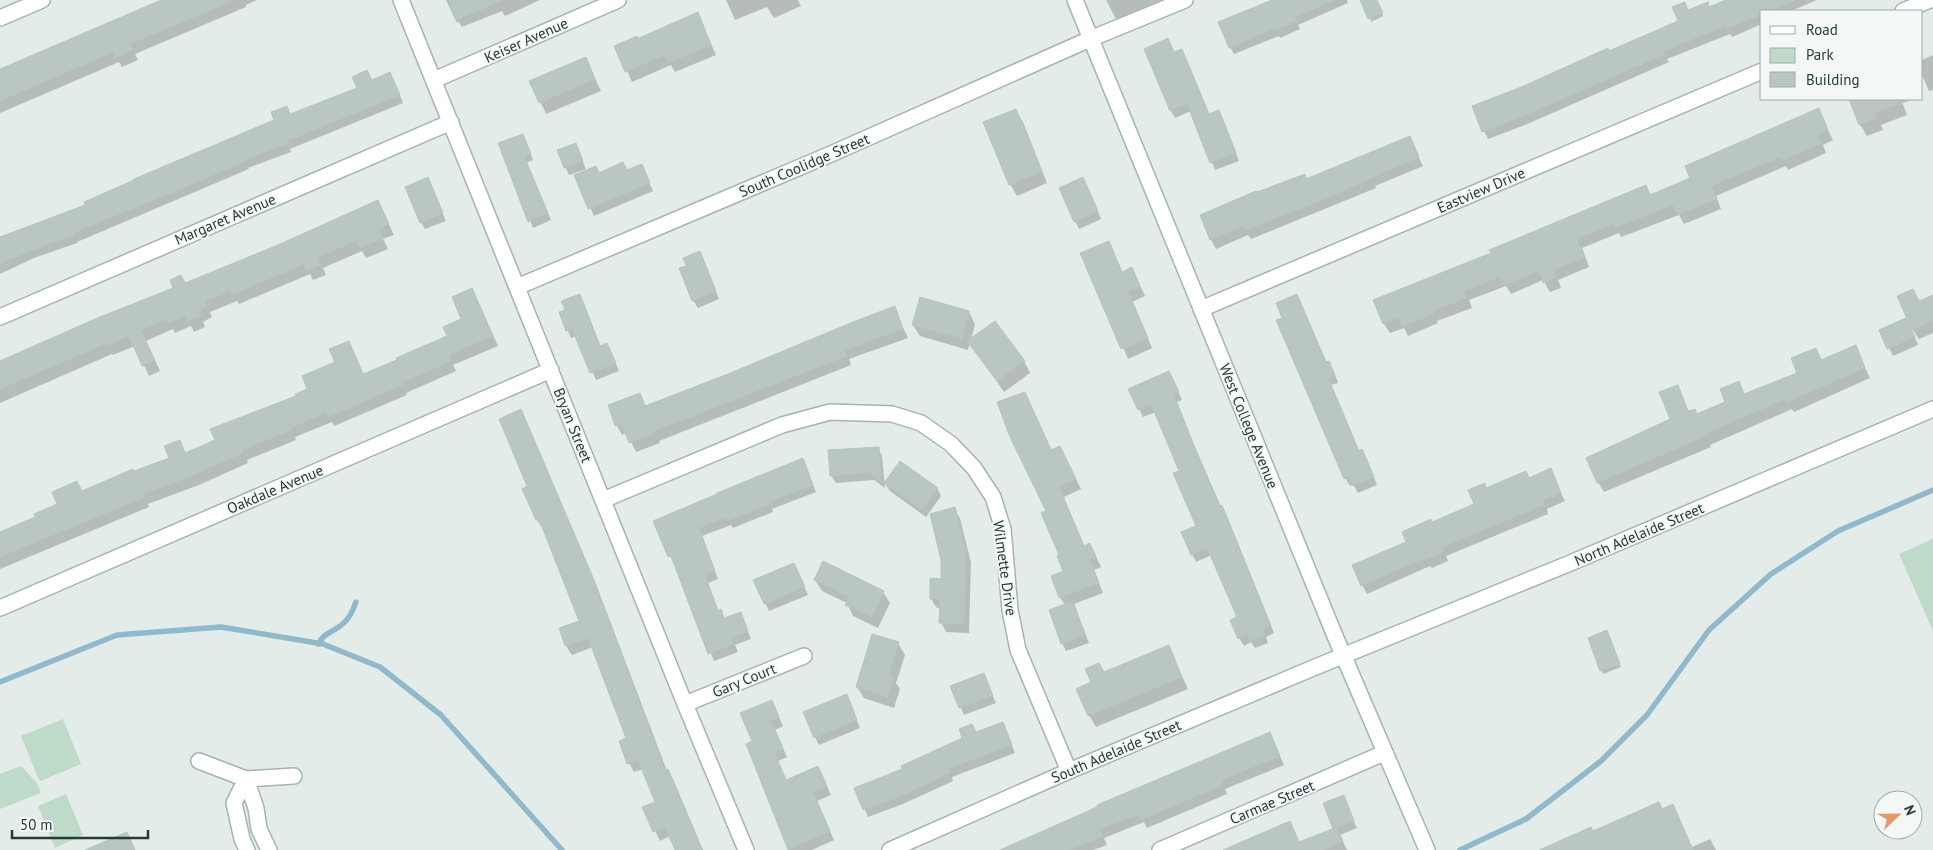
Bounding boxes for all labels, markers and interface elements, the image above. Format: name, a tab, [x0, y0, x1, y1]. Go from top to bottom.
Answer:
legend	[1760, 10, 1923, 100]
street label: Keiser Avenue	[481, 13, 571, 67]
text: Road	[1806, 20, 1838, 39]
text: Park	[1806, 45, 1834, 64]
text: Building	[1806, 70, 1860, 89]
street label: South Coolidge Street	[736, 129, 872, 201]
street label: Eastview Drive	[1434, 163, 1528, 217]
street label: Margaret Avenue	[172, 189, 278, 249]
street label: West College Avenue	[1215, 361, 1283, 491]
street label: Bryan Street	[549, 385, 597, 465]
street label: Oakdale Avenue	[224, 460, 326, 518]
street label: North Adelaide Street	[1571, 498, 1707, 570]
street label: Wilmette Drive	[989, 519, 1021, 617]
street label: Gary Court	[709, 659, 779, 701]
street label: South Adelaide Street	[1048, 715, 1184, 787]
street label: Carmae Street	[1227, 776, 1317, 828]
north arrow	[1873, 790, 1923, 840]
text: N	[1900, 802, 1920, 818]
scale bar	[12, 808, 149, 840]
text: 50 m	[20, 815, 53, 834]

